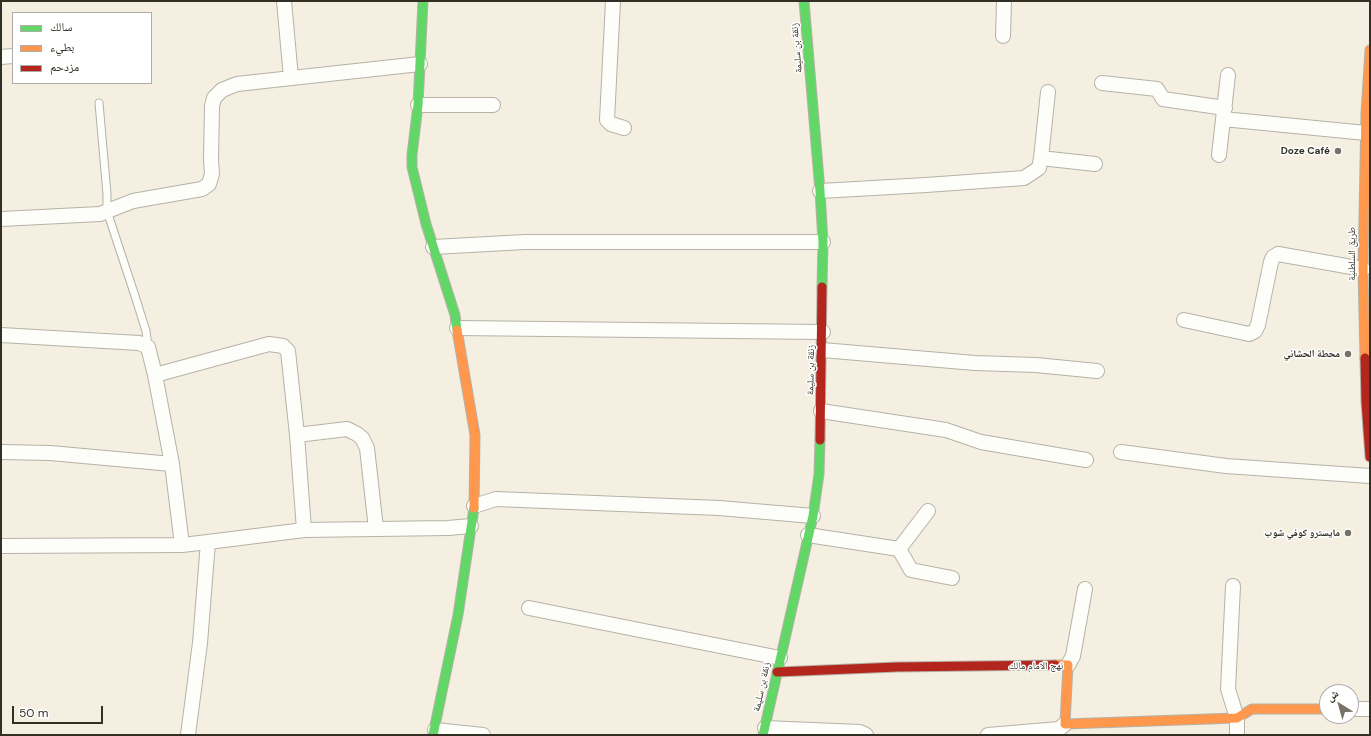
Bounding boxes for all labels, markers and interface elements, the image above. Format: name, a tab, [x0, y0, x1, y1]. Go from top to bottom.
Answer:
legend	[12, 12, 152, 84]
text: سالك	[50, 19, 72, 35]
street label: زنقة بن سليمة	[789, 22, 805, 74]
text: بطيء	[50, 39, 74, 55]
text: مزدحم	[50, 59, 79, 75]
place label: Doze Café	[1281, 145, 1330, 157]
marker: Doze Café	[1333, 146, 1343, 156]
street label: طريق السلطنية	[1346, 227, 1358, 281]
street label: زنقة بن سليمة	[805, 345, 817, 395]
place label: محطة الحشاني	[1284, 348, 1340, 360]
marker: محطة الحشاني	[1343, 349, 1353, 359]
place label: مايسترو كوفي شوب	[1264, 527, 1340, 539]
marker: مايسترو كوفي شوب	[1343, 528, 1353, 538]
street label: نهج الامام مالك	[1009, 660, 1063, 672]
street label: زنقة بن سليمة	[751, 661, 773, 713]
north arrow	[1319, 684, 1359, 724]
text: ش	[1324, 686, 1341, 704]
scale bar	[14, 698, 105, 724]
text: 50 m	[19, 705, 48, 721]

